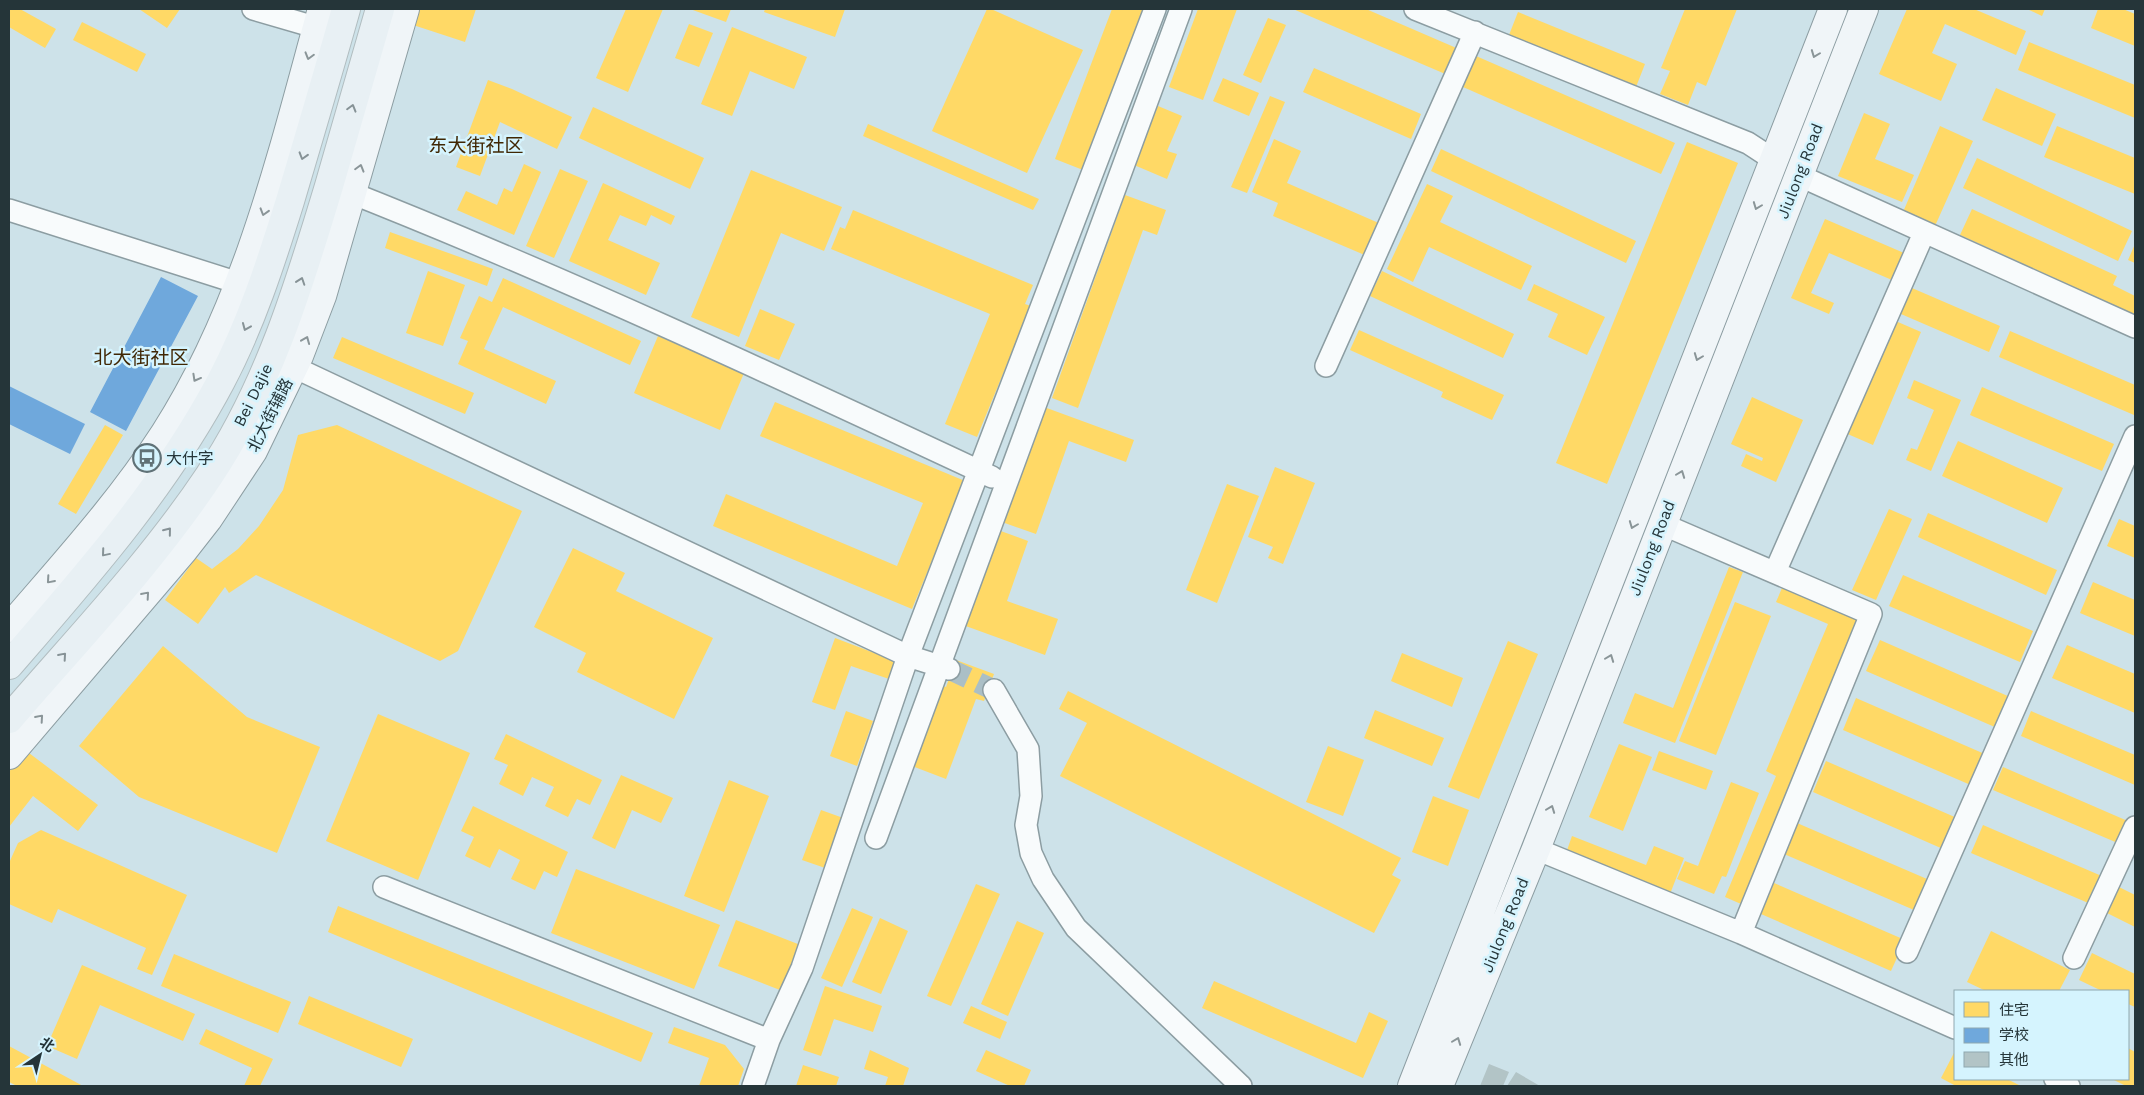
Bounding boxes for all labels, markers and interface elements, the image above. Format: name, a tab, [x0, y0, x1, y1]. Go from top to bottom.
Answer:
one-way arrow	[1811, 49, 1822, 58]
one-way arrow	[304, 51, 315, 60]
one-way arrow	[346, 104, 356, 113]
street label: Jiulong Road	[1773, 121, 1827, 221]
district label: 东大街社区	[428, 134, 524, 157]
one-way arrow	[299, 152, 309, 160]
one-way arrow	[354, 164, 364, 173]
one-way arrow	[1752, 201, 1763, 210]
one-way arrow	[259, 207, 269, 215]
one-way arrow	[295, 277, 305, 285]
one-way arrow	[242, 322, 253, 331]
one-way arrow	[300, 336, 310, 344]
district label: 北大街社区	[93, 346, 189, 369]
one-way arrow	[1694, 352, 1704, 361]
street label: Bei Dajie	[230, 360, 276, 430]
one-way arrow	[193, 373, 203, 382]
street label: 北大街辅路	[243, 375, 297, 455]
bus stop icon: 大什字	[132, 443, 162, 473]
place label: 大什字	[166, 449, 214, 468]
one-way arrow	[1675, 470, 1685, 478]
street label: Jiulong Road	[1625, 498, 1679, 598]
one-way arrow	[1628, 520, 1639, 529]
one-way arrow	[162, 528, 170, 537]
one-way arrow	[101, 547, 110, 556]
one-way arrow	[47, 574, 56, 583]
one-way arrow	[140, 591, 149, 600]
one-way arrow	[58, 652, 67, 661]
one-way arrow	[1604, 654, 1614, 663]
one-way arrow	[35, 715, 43, 724]
one-way arrow	[1545, 805, 1555, 814]
street label: Jiulong Road	[1477, 875, 1533, 975]
legend	[1954, 990, 2129, 1080]
text: 住宅	[1999, 1001, 2029, 1019]
text: 学校	[1999, 1026, 2029, 1044]
north arrow	[15, 1030, 65, 1080]
text: 北	[37, 1034, 58, 1055]
one-way arrow	[1451, 1037, 1461, 1046]
text: 其他	[1999, 1051, 2029, 1069]

